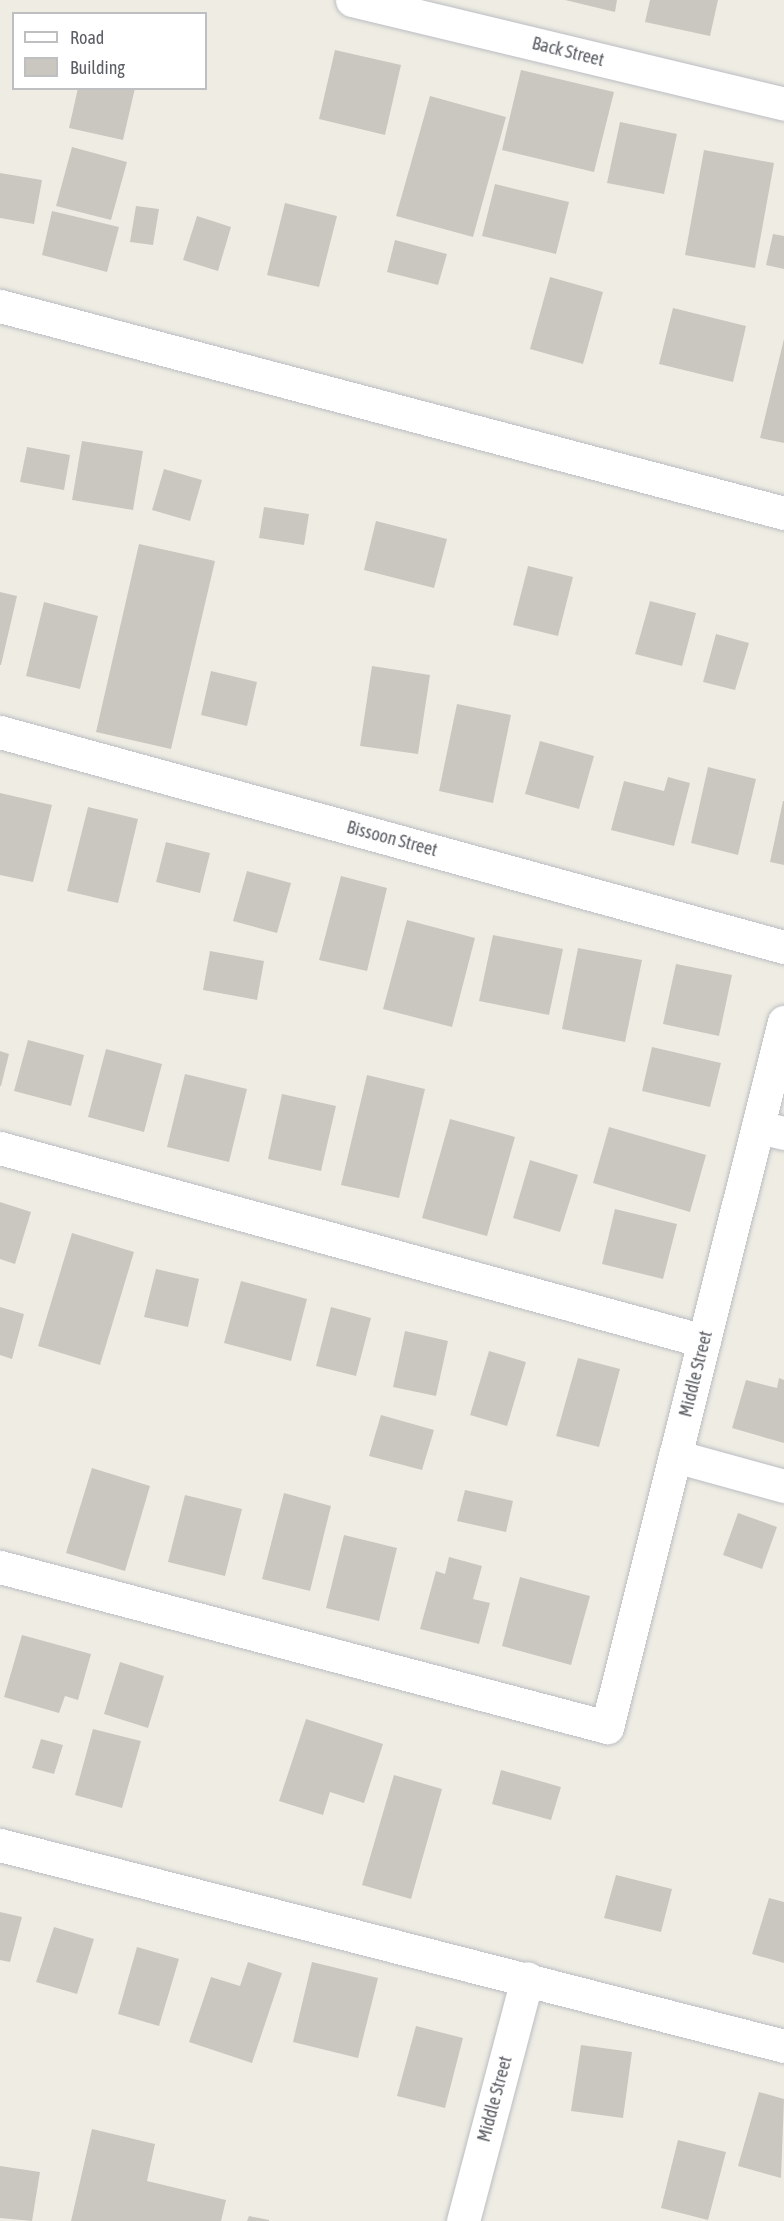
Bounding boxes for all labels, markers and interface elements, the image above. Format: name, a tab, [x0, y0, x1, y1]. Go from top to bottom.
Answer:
legend	[12, 12, 207, 90]
text: Road	[70, 27, 104, 48]
street label: Back Street	[530, 33, 606, 71]
text: Building	[70, 57, 125, 78]
street label: Bissoon Street	[344, 817, 440, 861]
street label: Middle Street	[675, 1329, 717, 1419]
street label: Middle Street	[473, 2054, 517, 2144]

